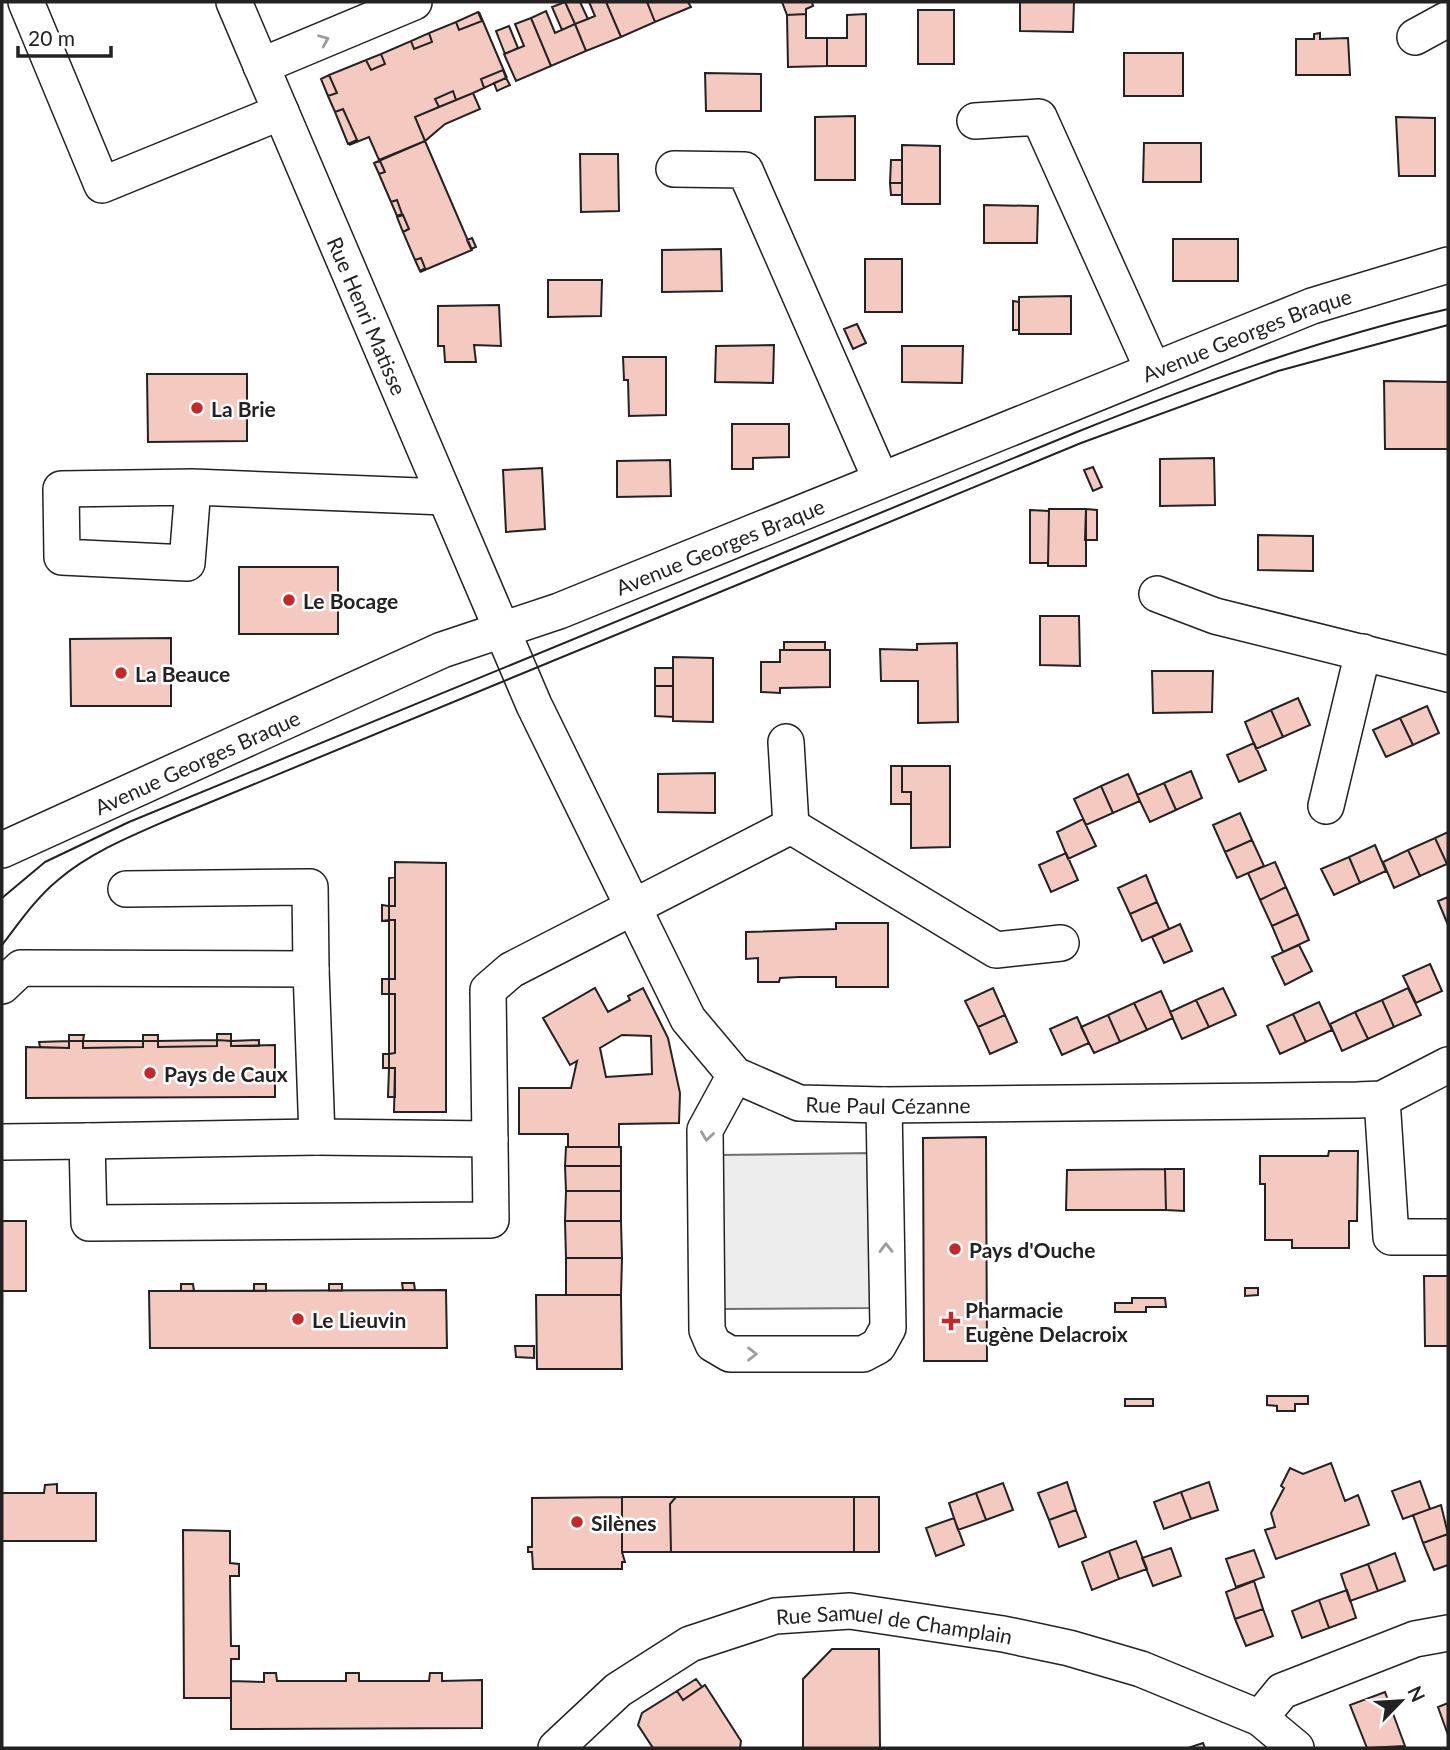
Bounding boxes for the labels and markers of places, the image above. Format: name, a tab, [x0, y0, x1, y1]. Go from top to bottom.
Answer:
place label: La Brie	[211, 396, 276, 421]
marker: La Brie	[189, 400, 205, 416]
place label: Le Bocage	[303, 588, 398, 613]
marker: Le Bocage	[281, 592, 297, 608]
place label: La Beauce	[135, 661, 230, 686]
marker: La Beauce	[113, 665, 129, 681]
place label: Pays de Caux	[164, 1061, 288, 1086]
marker: Pays de Caux	[142, 1065, 158, 1081]
place label: Pays d'Ouche	[969, 1237, 1095, 1262]
marker: Pays d'Ouche	[947, 1241, 963, 1257]
place label: Pharmacie Eugène Delacroix	[965, 1297, 1128, 1346]
place label: Le Lieuvin	[312, 1307, 406, 1332]
marker: Le Lieuvin	[290, 1311, 306, 1327]
marker: Pharmacie Eugène Delacroix	[943, 1313, 959, 1329]
place label: Silènes	[591, 1510, 657, 1535]
marker: Silènes	[569, 1514, 585, 1530]

